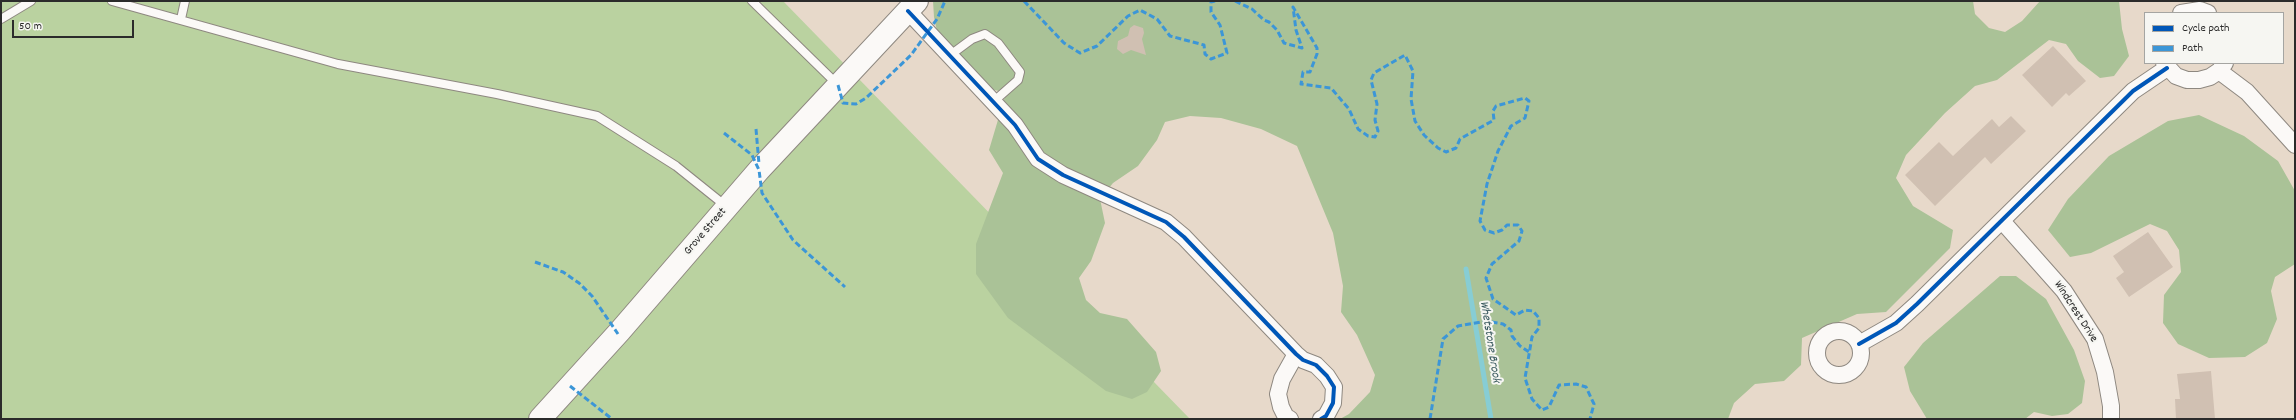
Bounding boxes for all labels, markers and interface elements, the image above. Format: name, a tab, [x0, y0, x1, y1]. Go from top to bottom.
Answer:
scale bar	[14, 12, 136, 38]
legend	[2144, 12, 2284, 64]
text: 50 m	[19, 18, 42, 35]
text: Cycle path	[2182, 20, 2230, 37]
text: Path	[2182, 40, 2203, 57]
street label: Grove Street	[682, 205, 730, 259]
street label: Windcrest Drive	[2050, 279, 2100, 345]
water label: Whetstone Brook	[1475, 300, 1503, 384]

